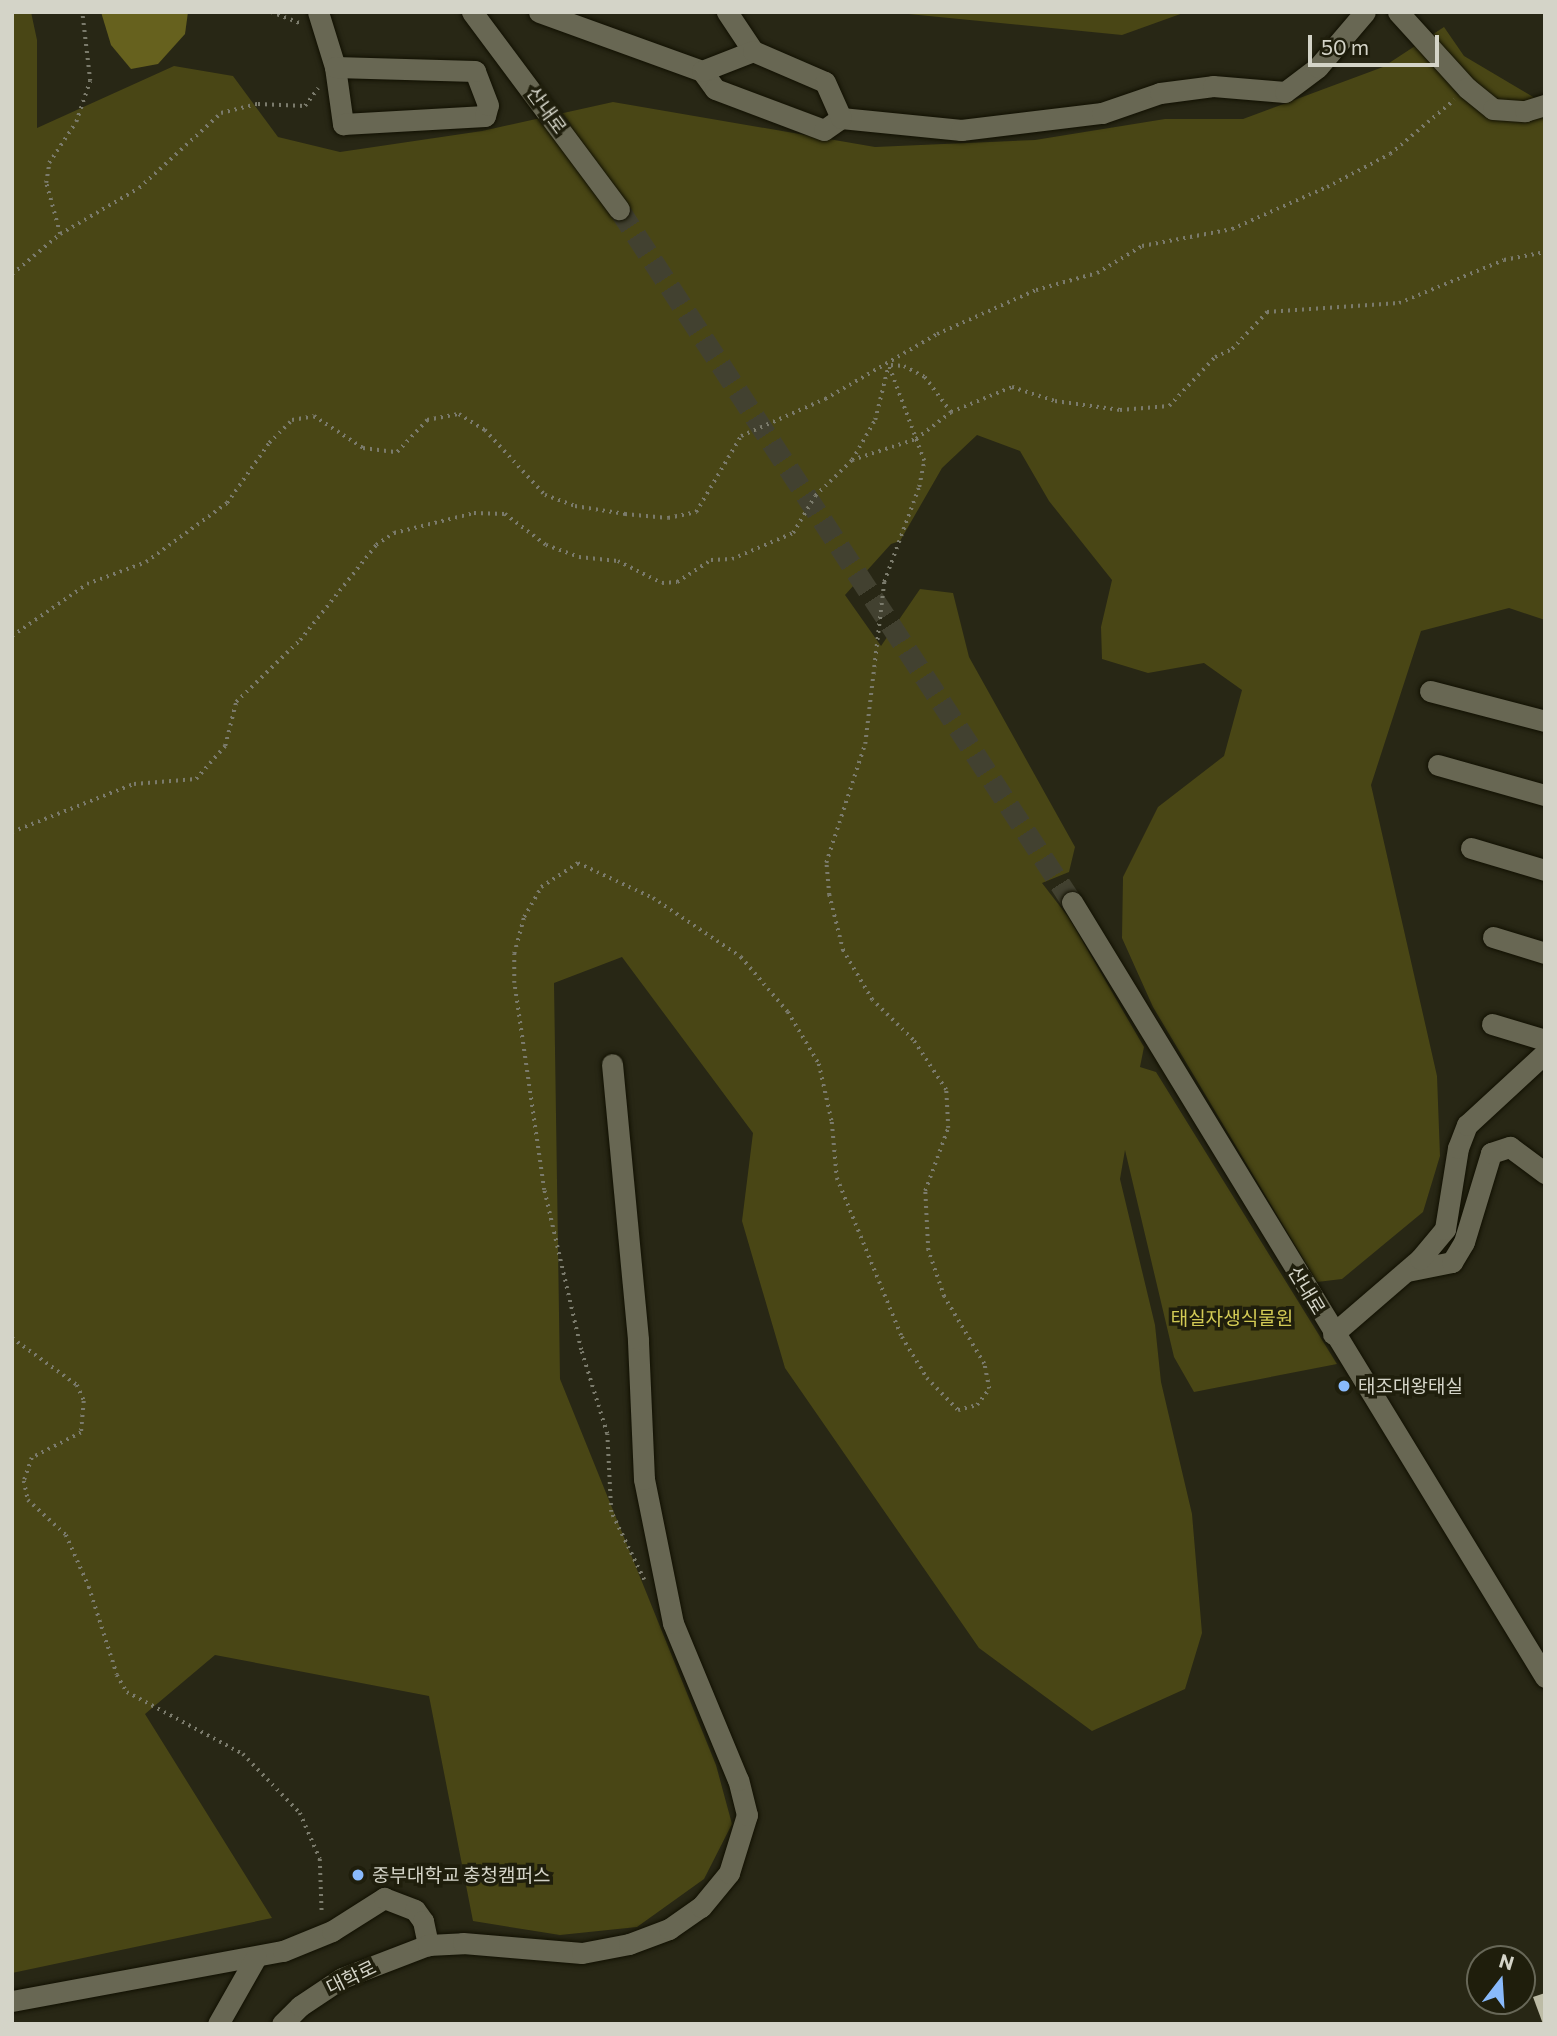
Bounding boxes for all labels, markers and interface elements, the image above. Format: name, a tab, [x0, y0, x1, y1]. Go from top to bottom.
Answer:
scale bar	[1312, 21, 1443, 65]
text: 50 m	[1321, 34, 1369, 59]
street label: 산내로	[522, 82, 572, 138]
street label: 산내로	[1284, 1262, 1330, 1318]
park label: 태실자생식물원	[1171, 1307, 1293, 1329]
place label: 태조대왕태실	[1358, 1375, 1463, 1397]
marker: 태조대왕태실	[1336, 1378, 1352, 1394]
place label: 중부대학교 충청캠퍼스	[372, 1864, 550, 1886]
marker: 중부대학교 충청캠퍼스	[350, 1867, 366, 1883]
north arrow	[1466, 1945, 1536, 2015]
text: N	[1497, 1948, 1517, 1974]
street label: 대학로	[322, 1955, 380, 1999]

